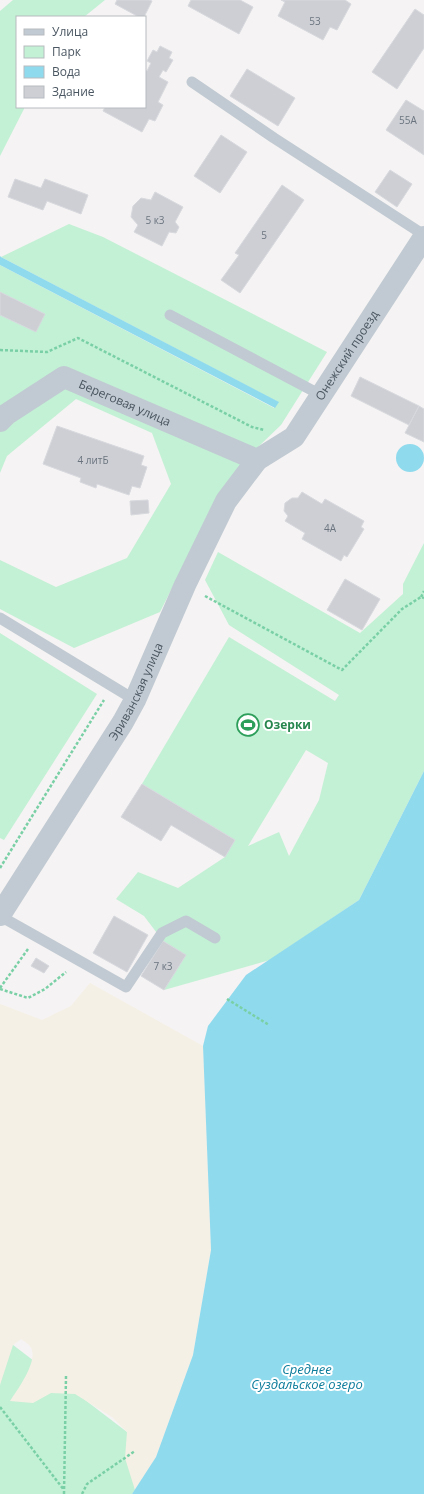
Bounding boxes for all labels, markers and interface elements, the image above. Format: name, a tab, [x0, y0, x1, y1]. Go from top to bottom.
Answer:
house number: 53	[309, 14, 321, 28]
legend	[16, 16, 146, 108]
text: Улица	[52, 23, 88, 40]
text: Парк	[52, 43, 82, 60]
text: Вода	[52, 63, 81, 80]
text: Здание	[52, 83, 95, 100]
house number: 55А	[399, 113, 418, 127]
house number: 5 к3	[145, 213, 165, 227]
house number: 5	[261, 228, 267, 242]
street label: Онежский проезд	[311, 307, 382, 404]
street label: Береговая улица	[76, 375, 174, 430]
house number: 4 литБ	[77, 453, 109, 467]
house number: 4А	[324, 521, 337, 535]
street label: Эриванская улица	[105, 640, 167, 743]
sports icon: Озерки	[235, 712, 261, 738]
place label: Озерки	[264, 716, 311, 733]
house number: 7 к3	[153, 959, 173, 973]
water label: Среднее Суздальское озеро	[251, 1360, 363, 1393]

